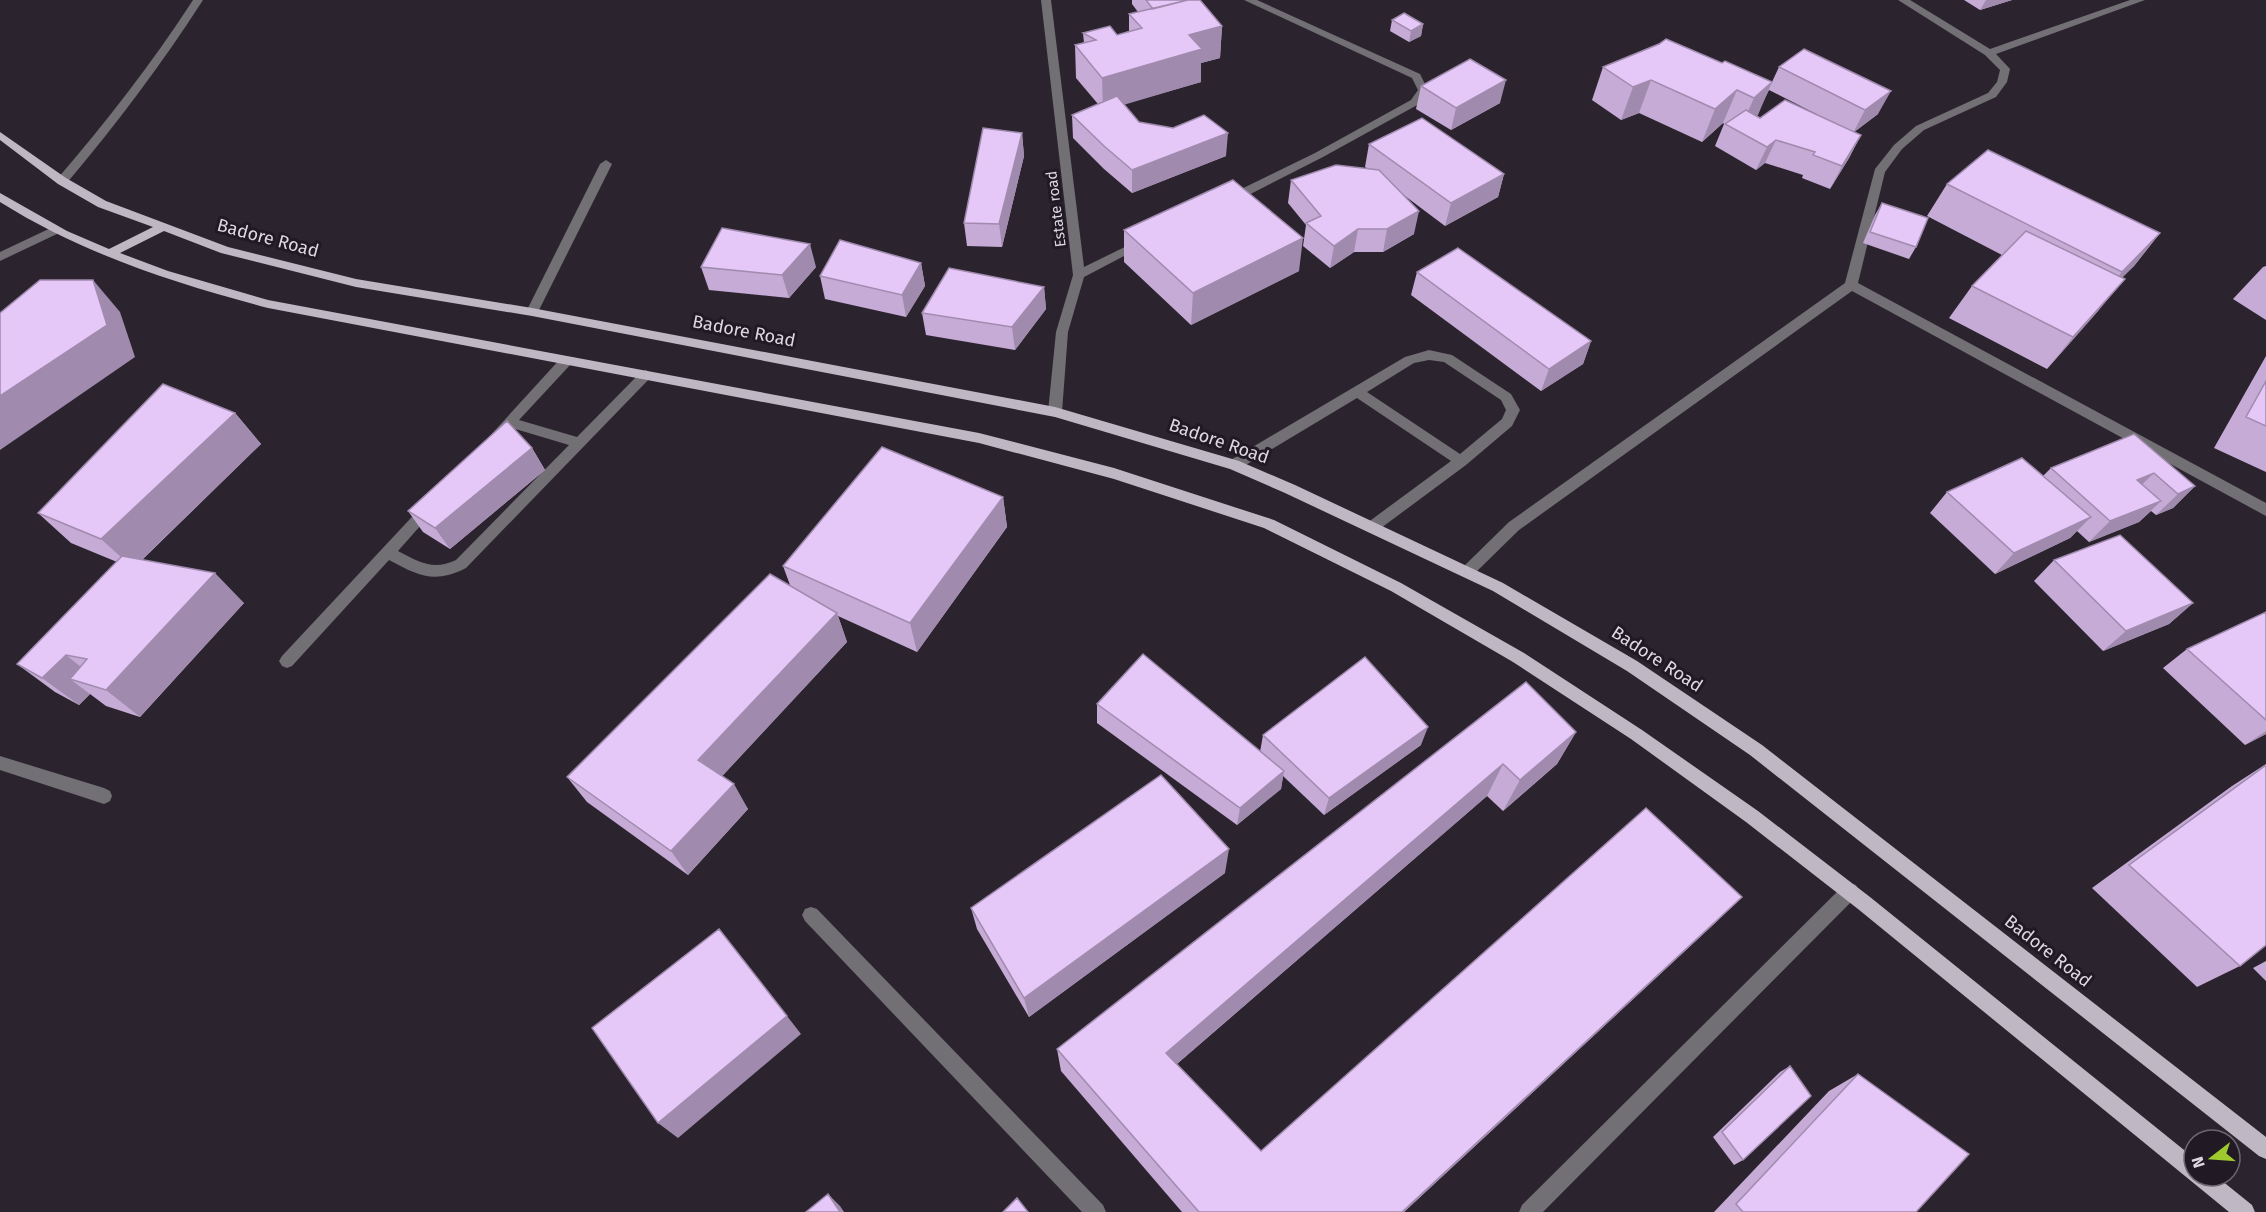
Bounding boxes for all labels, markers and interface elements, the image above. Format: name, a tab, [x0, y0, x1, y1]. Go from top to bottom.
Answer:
street label: Estate road	[1042, 170, 1070, 248]
street label: Badore Road	[215, 214, 321, 262]
street label: Badore Road	[691, 310, 797, 352]
street label: Badore Road	[1166, 414, 1272, 468]
street label: Badore Road	[1607, 621, 1707, 697]
street label: Badore Road	[2000, 910, 2096, 992]
north arrow	[2182, 1128, 2242, 1188]
text: N	[2187, 1154, 2209, 1170]

